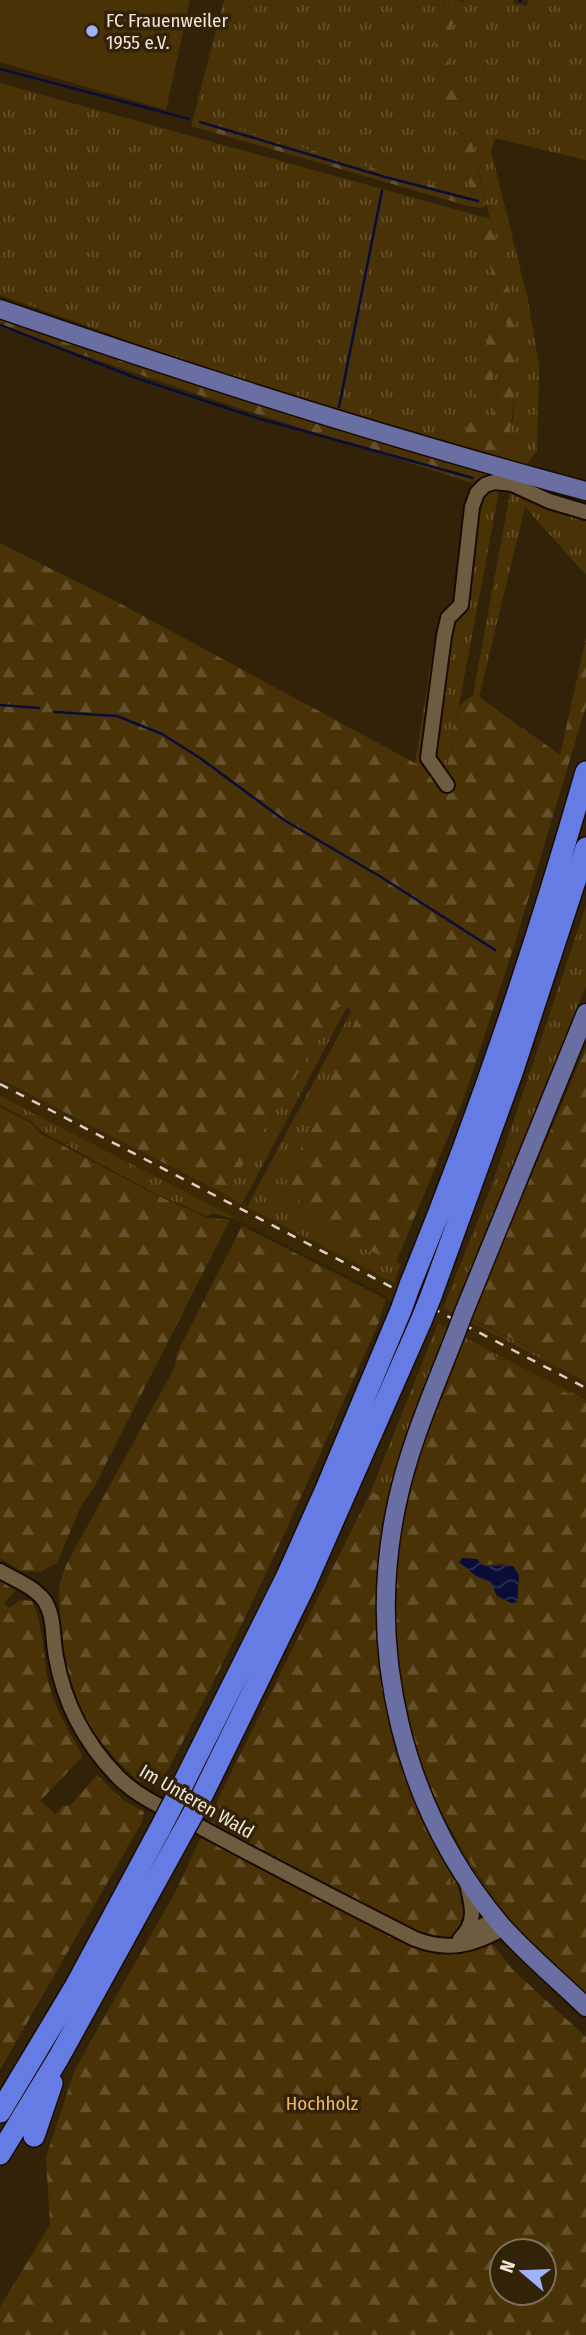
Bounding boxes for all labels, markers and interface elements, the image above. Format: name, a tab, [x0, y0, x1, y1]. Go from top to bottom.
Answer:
place label: FC Frauenweiler 1955 e.V.	[106, 9, 228, 54]
marker: FC Frauenweiler 1955 e.V.	[84, 23, 100, 39]
street label: Im Unteren Wald	[135, 1759, 258, 1843]
park label: Hochholz	[286, 2092, 359, 2115]
north arrow	[488, 2237, 558, 2307]
text: N	[495, 2257, 520, 2276]

